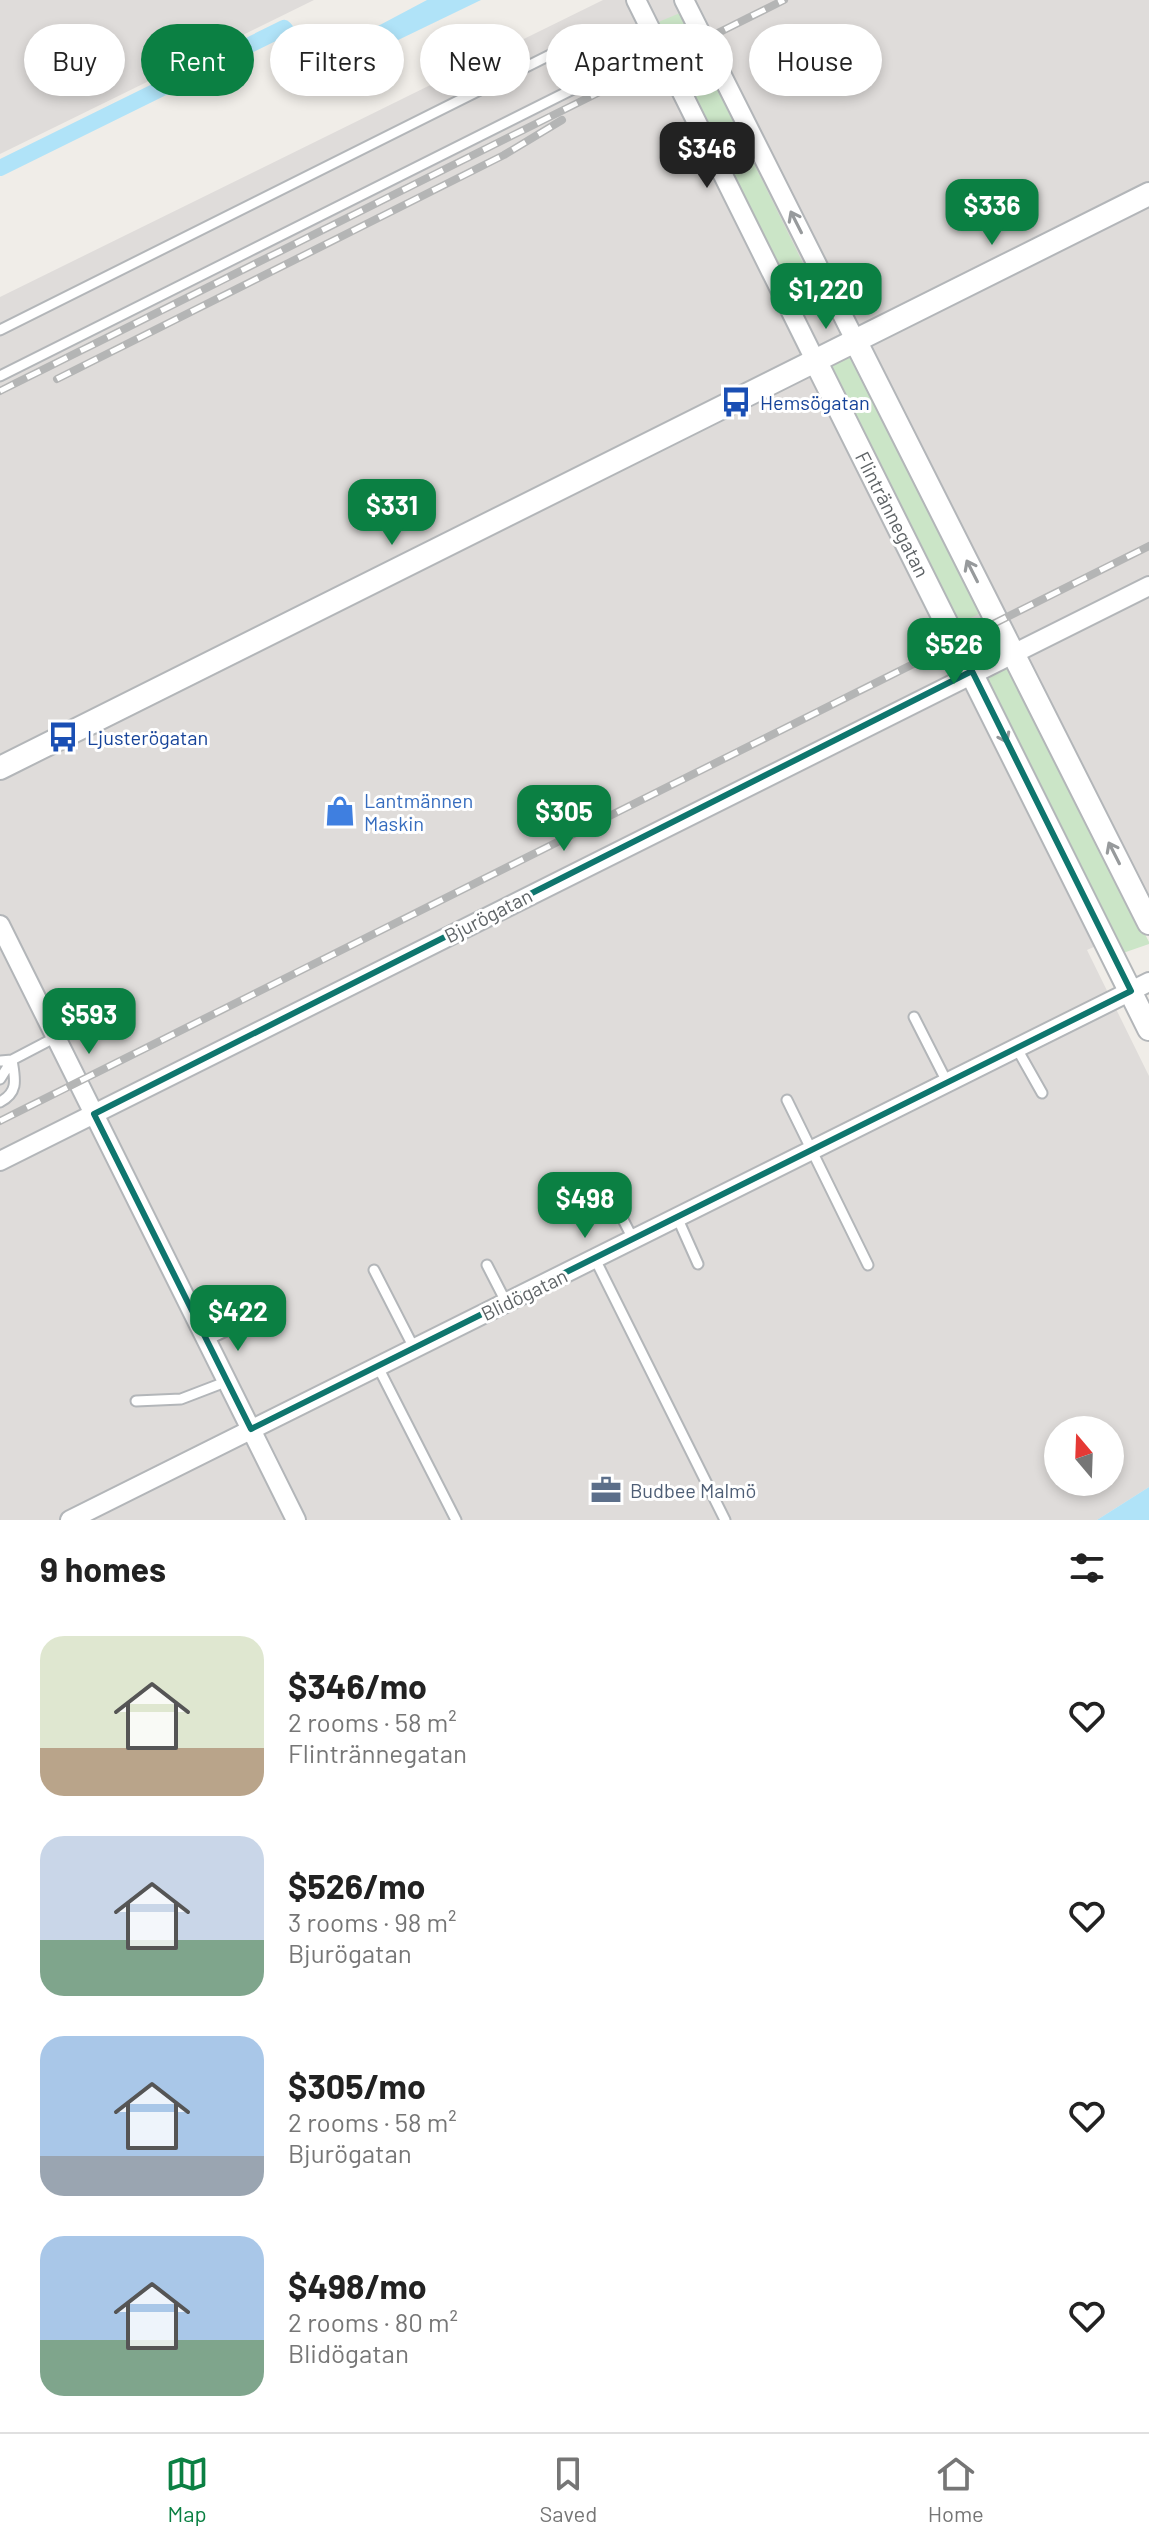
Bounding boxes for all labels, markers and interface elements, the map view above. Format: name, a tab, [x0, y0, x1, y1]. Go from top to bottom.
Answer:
chip: Buy	[24, 24, 125, 96]
chip: Rent	[141, 24, 254, 96]
chip: Filters	[270, 24, 404, 96]
chip: New	[420, 24, 530, 96]
chip: Apartment	[546, 24, 733, 96]
chip: House	[749, 24, 882, 96]
pin: $346	[660, 122, 754, 190]
text: $346	[678, 132, 736, 163]
pin: $336	[945, 179, 1039, 247]
text: $336	[964, 189, 1020, 220]
one-way arrow	[788, 211, 803, 235]
pin: $1,220	[761, 263, 891, 331]
text: $1,220	[789, 273, 863, 304]
bus stop icon: Hemsögatan	[719, 385, 753, 419]
place label: Hemsögatan	[760, 390, 870, 414]
street label: Flintrännegatan	[851, 447, 935, 581]
pin: $331	[345, 479, 439, 547]
text: $331	[366, 489, 418, 520]
one-way arrow	[964, 560, 980, 584]
pin: $526	[907, 618, 1001, 686]
text: $526	[925, 628, 983, 659]
one-way arrow	[995, 719, 1010, 743]
bus stop icon: Ljusterögatan	[46, 720, 80, 754]
place label: Ljusterögatan	[87, 725, 208, 749]
pin: $305	[517, 785, 611, 853]
place label: Lantmännen Maskin	[364, 788, 473, 835]
shop icon: Lantmännen Maskin	[323, 794, 357, 828]
text: $305	[535, 795, 593, 826]
one-way arrow	[1106, 842, 1121, 866]
street label: Bjurögatan	[440, 883, 536, 947]
pin: $593	[42, 988, 136, 1056]
text: $593	[61, 998, 117, 1029]
pin: $498	[538, 1172, 632, 1240]
text: $498	[556, 1182, 614, 1213]
street label: Blidögatan	[477, 1263, 571, 1325]
pin: $422	[191, 1285, 285, 1353]
text: $422	[208, 1295, 268, 1326]
north arrow	[1044, 1416, 1124, 1496]
map controls	[1044, 1416, 1124, 1496]
office icon: Budbee Malmö	[589, 1473, 623, 1507]
place label: Budbee Malmö	[630, 1478, 756, 1502]
icon: filters	[1065, 1546, 1109, 1590]
text: 9 homes	[40, 1548, 166, 1589]
text: $346/mo	[288, 1665, 427, 1706]
icon: home	[104, 1668, 200, 1764]
icon: heart	[1065, 1694, 1109, 1738]
text: 2 rooms · 58 m²	[288, 1706, 457, 1737]
text: Flintrännegatan	[288, 1737, 467, 1768]
text: $526/mo	[288, 1865, 425, 1906]
icon: home	[104, 1868, 200, 1964]
icon: heart	[1065, 1894, 1109, 1938]
text: 3 rooms · 98 m²	[288, 1906, 456, 1937]
text: Bjurögatan	[288, 1937, 412, 1968]
text: $305/mo	[288, 2065, 426, 2106]
icon: home	[104, 2068, 200, 2164]
icon: heart	[1065, 2094, 1109, 2138]
text: 2 rooms · 58 m²	[288, 2106, 457, 2137]
text: Bjurögatan	[288, 2137, 412, 2168]
text: $498/mo	[288, 2265, 427, 2306]
icon: home	[104, 2268, 200, 2364]
icon: heart	[1065, 2294, 1109, 2338]
text: 2 rooms · 80 m²	[288, 2306, 458, 2337]
text: Blidögatan	[288, 2337, 409, 2368]
tab: Map	[165, 2452, 209, 2526]
tab: Saved	[540, 2452, 597, 2526]
tab: Home	[928, 2452, 984, 2526]

